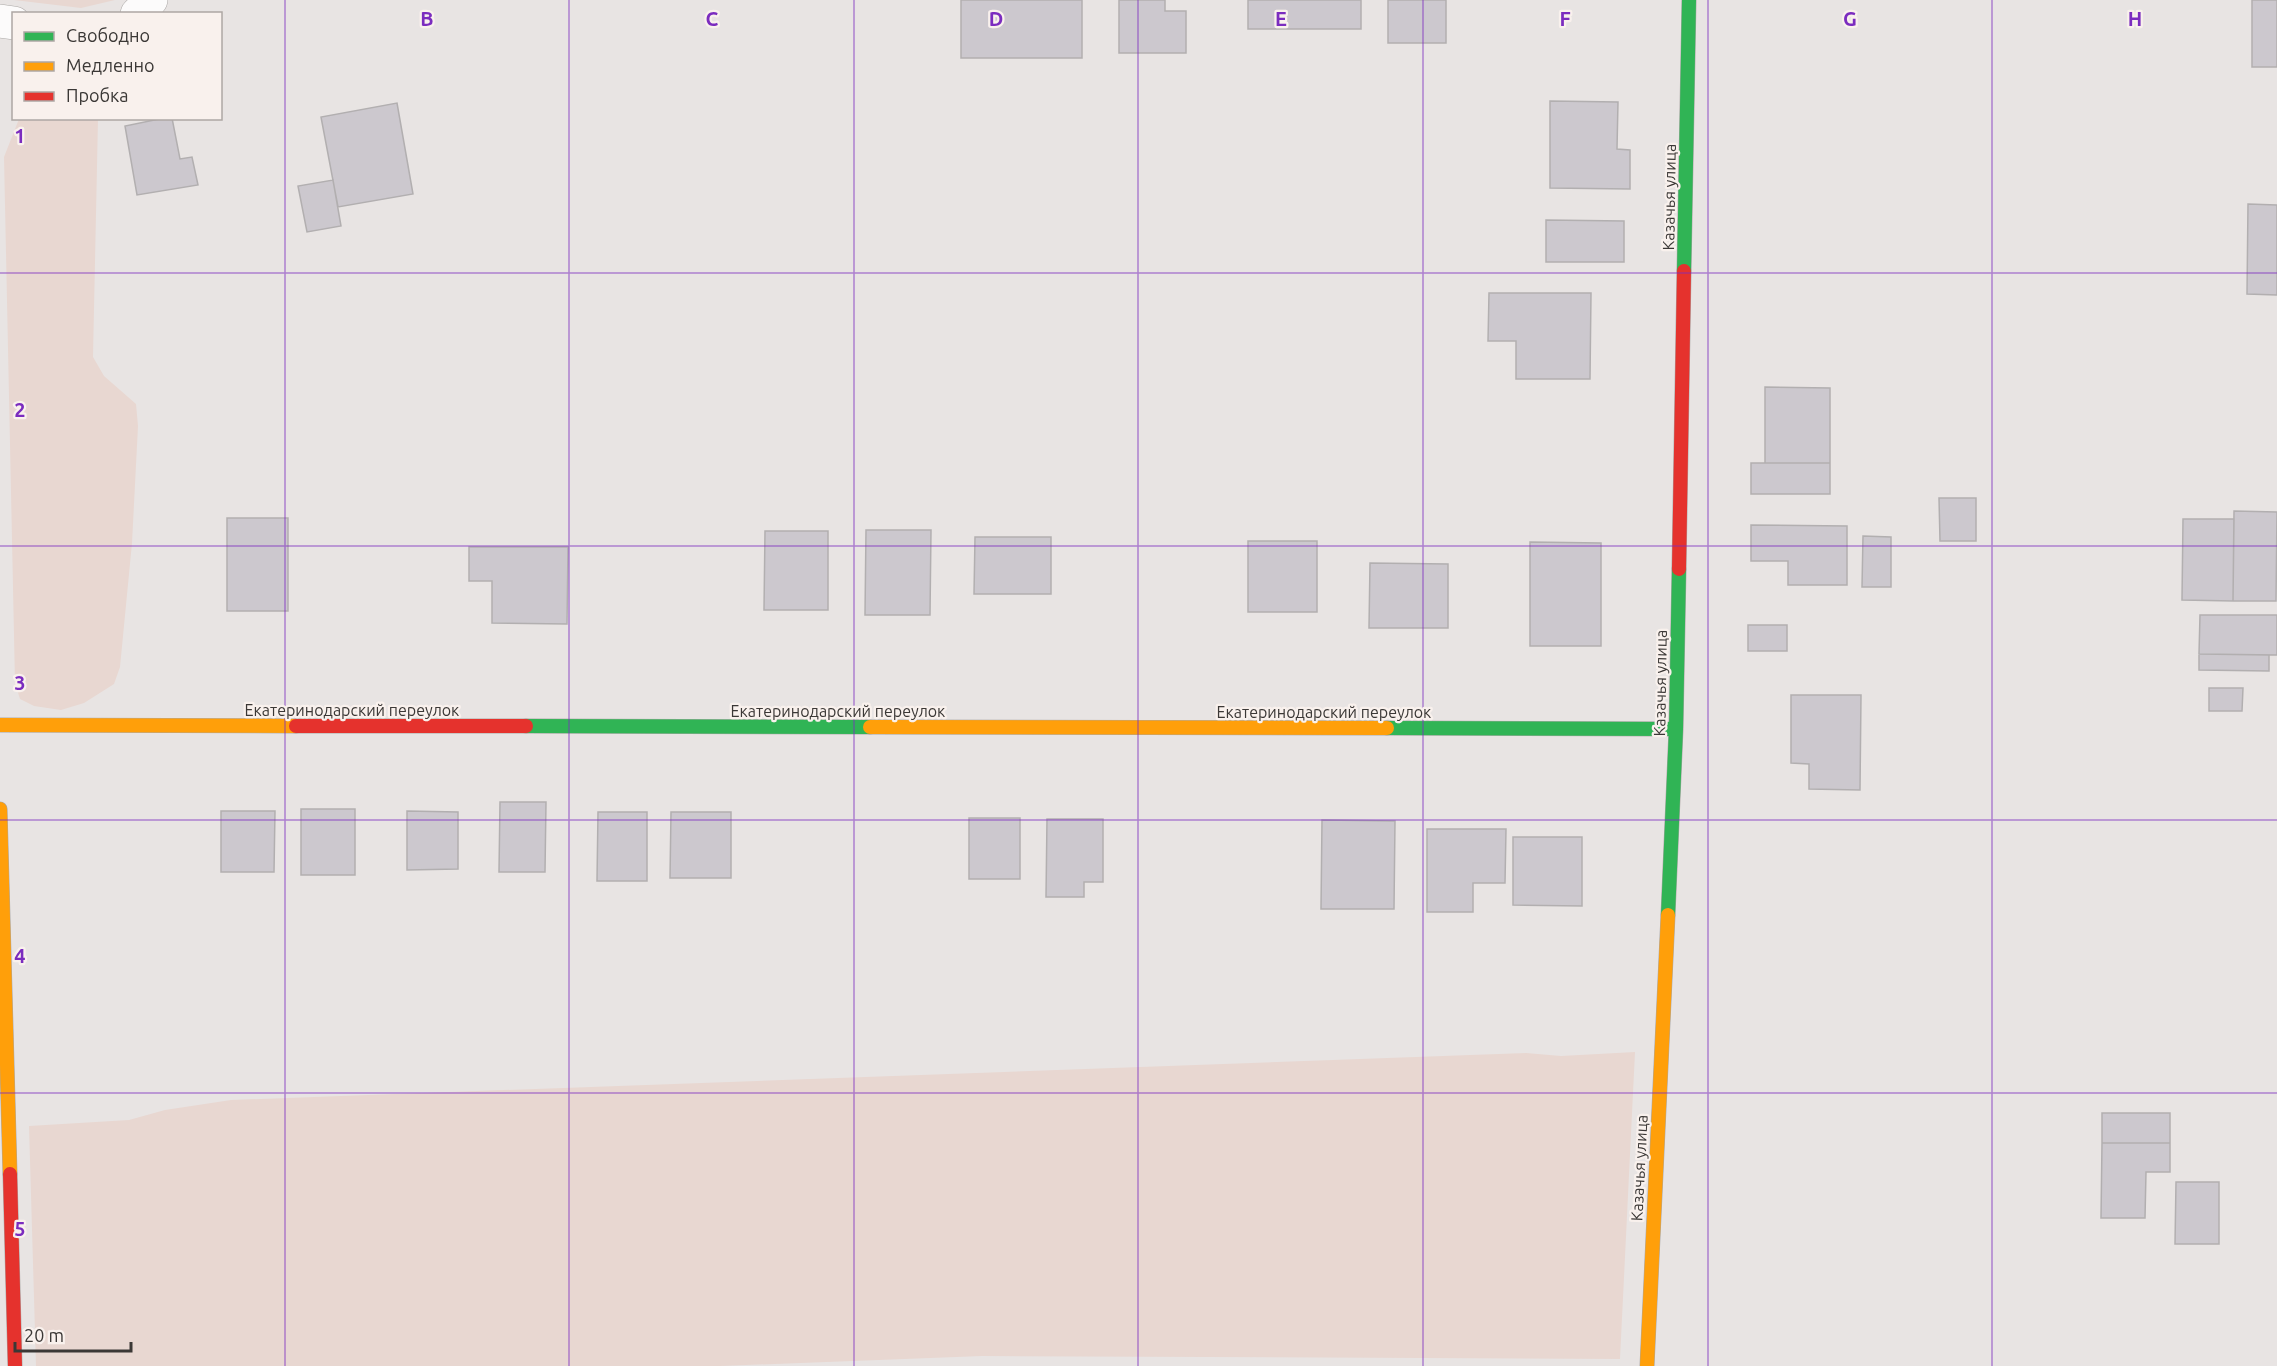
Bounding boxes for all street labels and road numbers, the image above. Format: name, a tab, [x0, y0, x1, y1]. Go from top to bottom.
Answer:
street label: Казачья улица	[1659, 144, 1679, 250]
street label: Казачья улица	[1650, 630, 1670, 736]
street label: Екатеринодарский переулок	[245, 701, 459, 719]
street label: Екатеринодарский переулок	[731, 702, 945, 720]
street label: Екатеринодарский переулок	[1217, 703, 1431, 721]
street label: Казачья улица	[1627, 1114, 1651, 1222]

